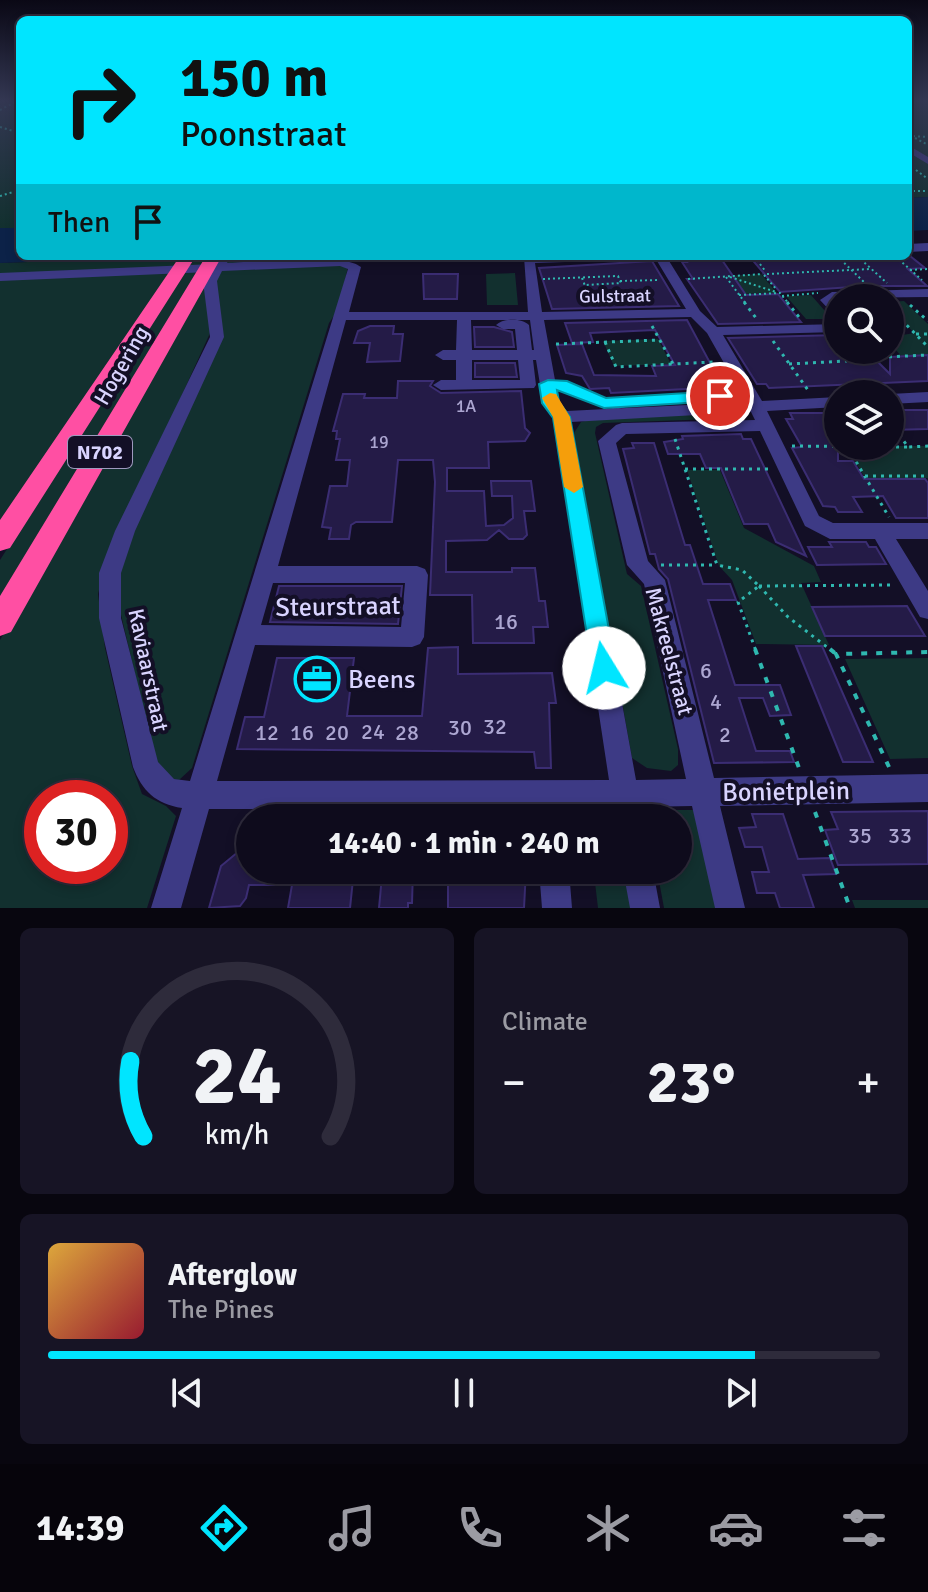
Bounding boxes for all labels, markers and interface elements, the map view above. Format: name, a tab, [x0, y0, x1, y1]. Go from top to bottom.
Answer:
text: 150 m	[180, 43, 328, 112]
icon: right	[48, 48, 152, 152]
text: Poonstraat	[180, 112, 347, 157]
icon: arrive	[126, 200, 170, 244]
text: Then	[48, 204, 110, 241]
street label: Gulstraat	[579, 284, 651, 308]
map controls	[824, 284, 904, 460]
button: search	[824, 284, 904, 364]
street label: Hogering	[88, 321, 155, 410]
pin	[686, 362, 754, 430]
icon: arrive	[698, 374, 742, 418]
button: layers	[824, 380, 904, 460]
house number: 1A	[456, 395, 476, 417]
house number: 19	[369, 431, 389, 453]
road number: N702	[68, 436, 132, 468]
street label: Makreelstraat	[640, 584, 700, 718]
street label: Steurstraat	[275, 590, 401, 624]
street label: Kaviaarstraat	[122, 606, 175, 734]
house number: 16	[494, 608, 518, 635]
position arrow	[562, 626, 646, 710]
office icon: Beens	[293, 655, 341, 703]
house number: 6	[700, 657, 712, 684]
place label: Beens	[348, 664, 415, 696]
house number: 4	[710, 688, 722, 715]
house number: 32	[483, 713, 507, 740]
house number: 30	[448, 714, 472, 741]
house number: 24	[361, 718, 385, 745]
house number: 12	[255, 719, 279, 746]
house number: 16	[290, 719, 314, 746]
house number: 20	[325, 719, 349, 746]
house number: 28	[395, 719, 419, 746]
house number: 2	[719, 721, 731, 748]
street label: Bonietplein	[722, 775, 850, 809]
speed limit sign: 30	[24, 780, 128, 884]
house number: 35	[848, 822, 872, 849]
house number: 33	[888, 822, 912, 849]
text: 14:40 · 1 min · 240 m	[328, 825, 600, 862]
text: Climate	[502, 1006, 588, 1038]
text: 24	[192, 1025, 282, 1127]
text: 23°	[647, 1046, 735, 1120]
text: −	[502, 1056, 526, 1110]
text: +	[856, 1056, 880, 1110]
text: km/h	[205, 1117, 269, 1152]
text: Afterglow	[168, 1257, 297, 1294]
text: The Pines	[168, 1294, 274, 1326]
icon: previous	[165, 1371, 209, 1415]
icon: pause	[442, 1371, 486, 1415]
icon: next	[719, 1371, 763, 1415]
icon: directions	[196, 1500, 252, 1556]
icon: music	[324, 1500, 380, 1556]
icon: phone	[452, 1500, 508, 1556]
icon: climate	[580, 1500, 636, 1556]
icon: car	[708, 1500, 764, 1556]
icon: filters	[836, 1500, 892, 1556]
text: 14:39	[36, 1506, 124, 1551]

